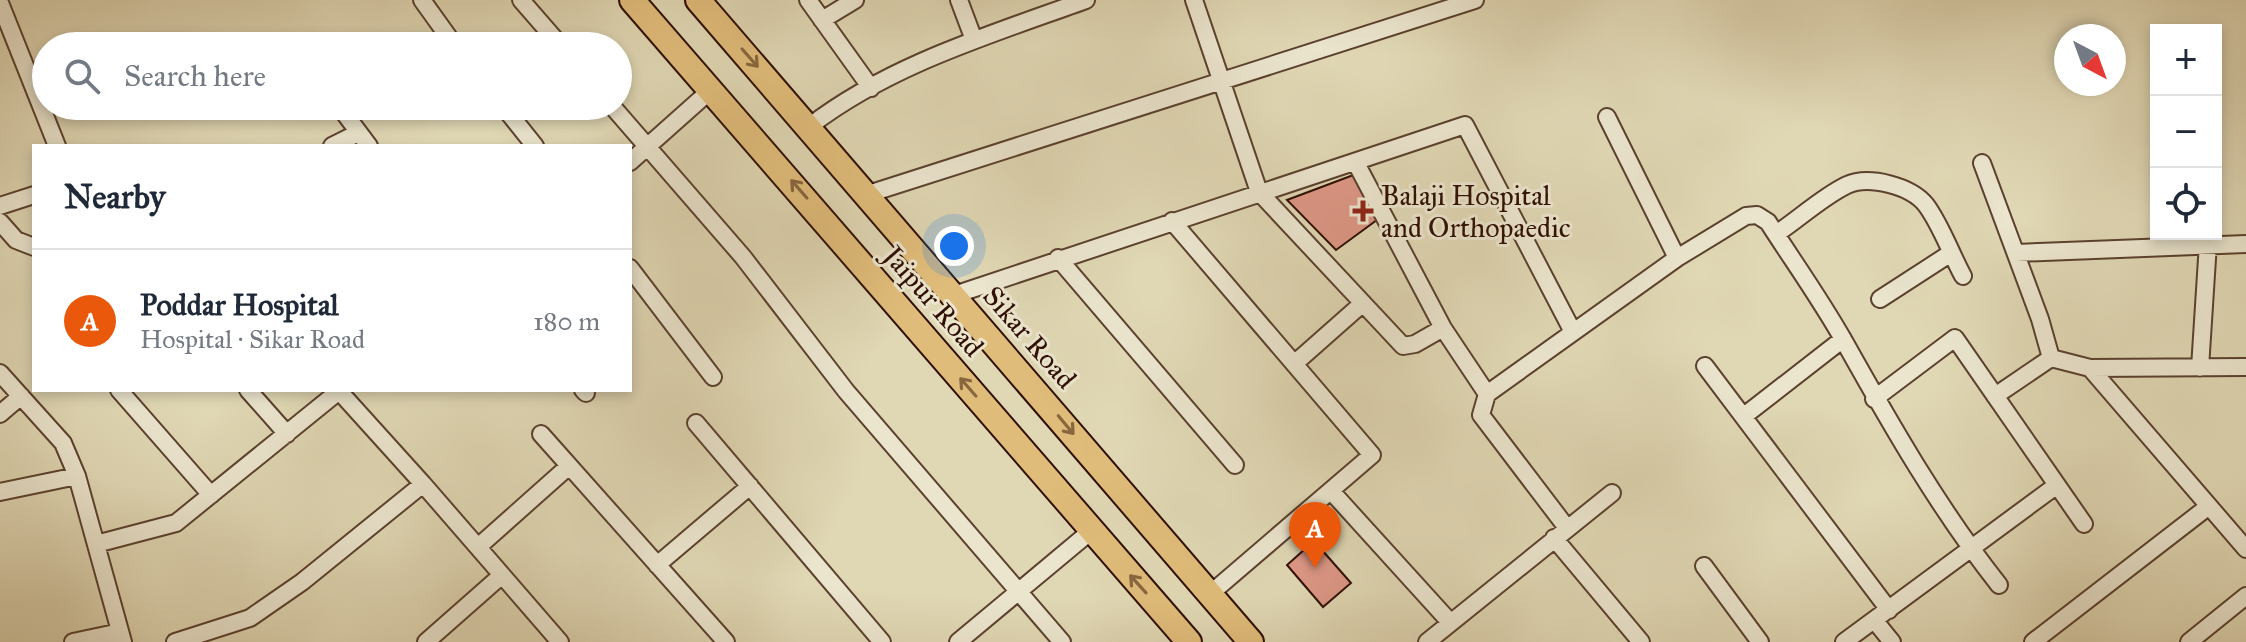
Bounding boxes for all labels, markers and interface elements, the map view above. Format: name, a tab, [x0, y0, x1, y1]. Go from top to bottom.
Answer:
north arrow	[2054, 24, 2126, 96]
map controls	[2150, 24, 2222, 240]
button: +	[2150, 24, 2222, 96]
search box	[32, 32, 632, 120]
one-way arrow	[741, 48, 759, 68]
icon: search	[60, 54, 104, 98]
text: Search here	[124, 58, 266, 94]
button: −	[2150, 96, 2222, 168]
button: locate	[2150, 168, 2222, 240]
text: Nearby	[64, 176, 166, 217]
place label: Balaji Hospital and Orthopaedic	[1381, 178, 1571, 245]
one-way arrow	[790, 180, 808, 200]
marker: Balaji Hospital and Orthopaedic	[1352, 200, 1374, 222]
your location	[934, 226, 974, 266]
street label: Jaipur Road	[874, 237, 991, 364]
street label: Sikar Road	[975, 279, 1084, 396]
text: Poddar Hospital	[140, 287, 339, 323]
text: A	[81, 305, 99, 337]
text: 180 m	[533, 305, 600, 337]
text: Hospital · Sikar Road	[140, 323, 365, 355]
one-way arrow	[959, 377, 977, 398]
one-way arrow	[1057, 414, 1075, 434]
pin: A	[1289, 502, 1341, 568]
one-way arrow	[1129, 574, 1147, 594]

